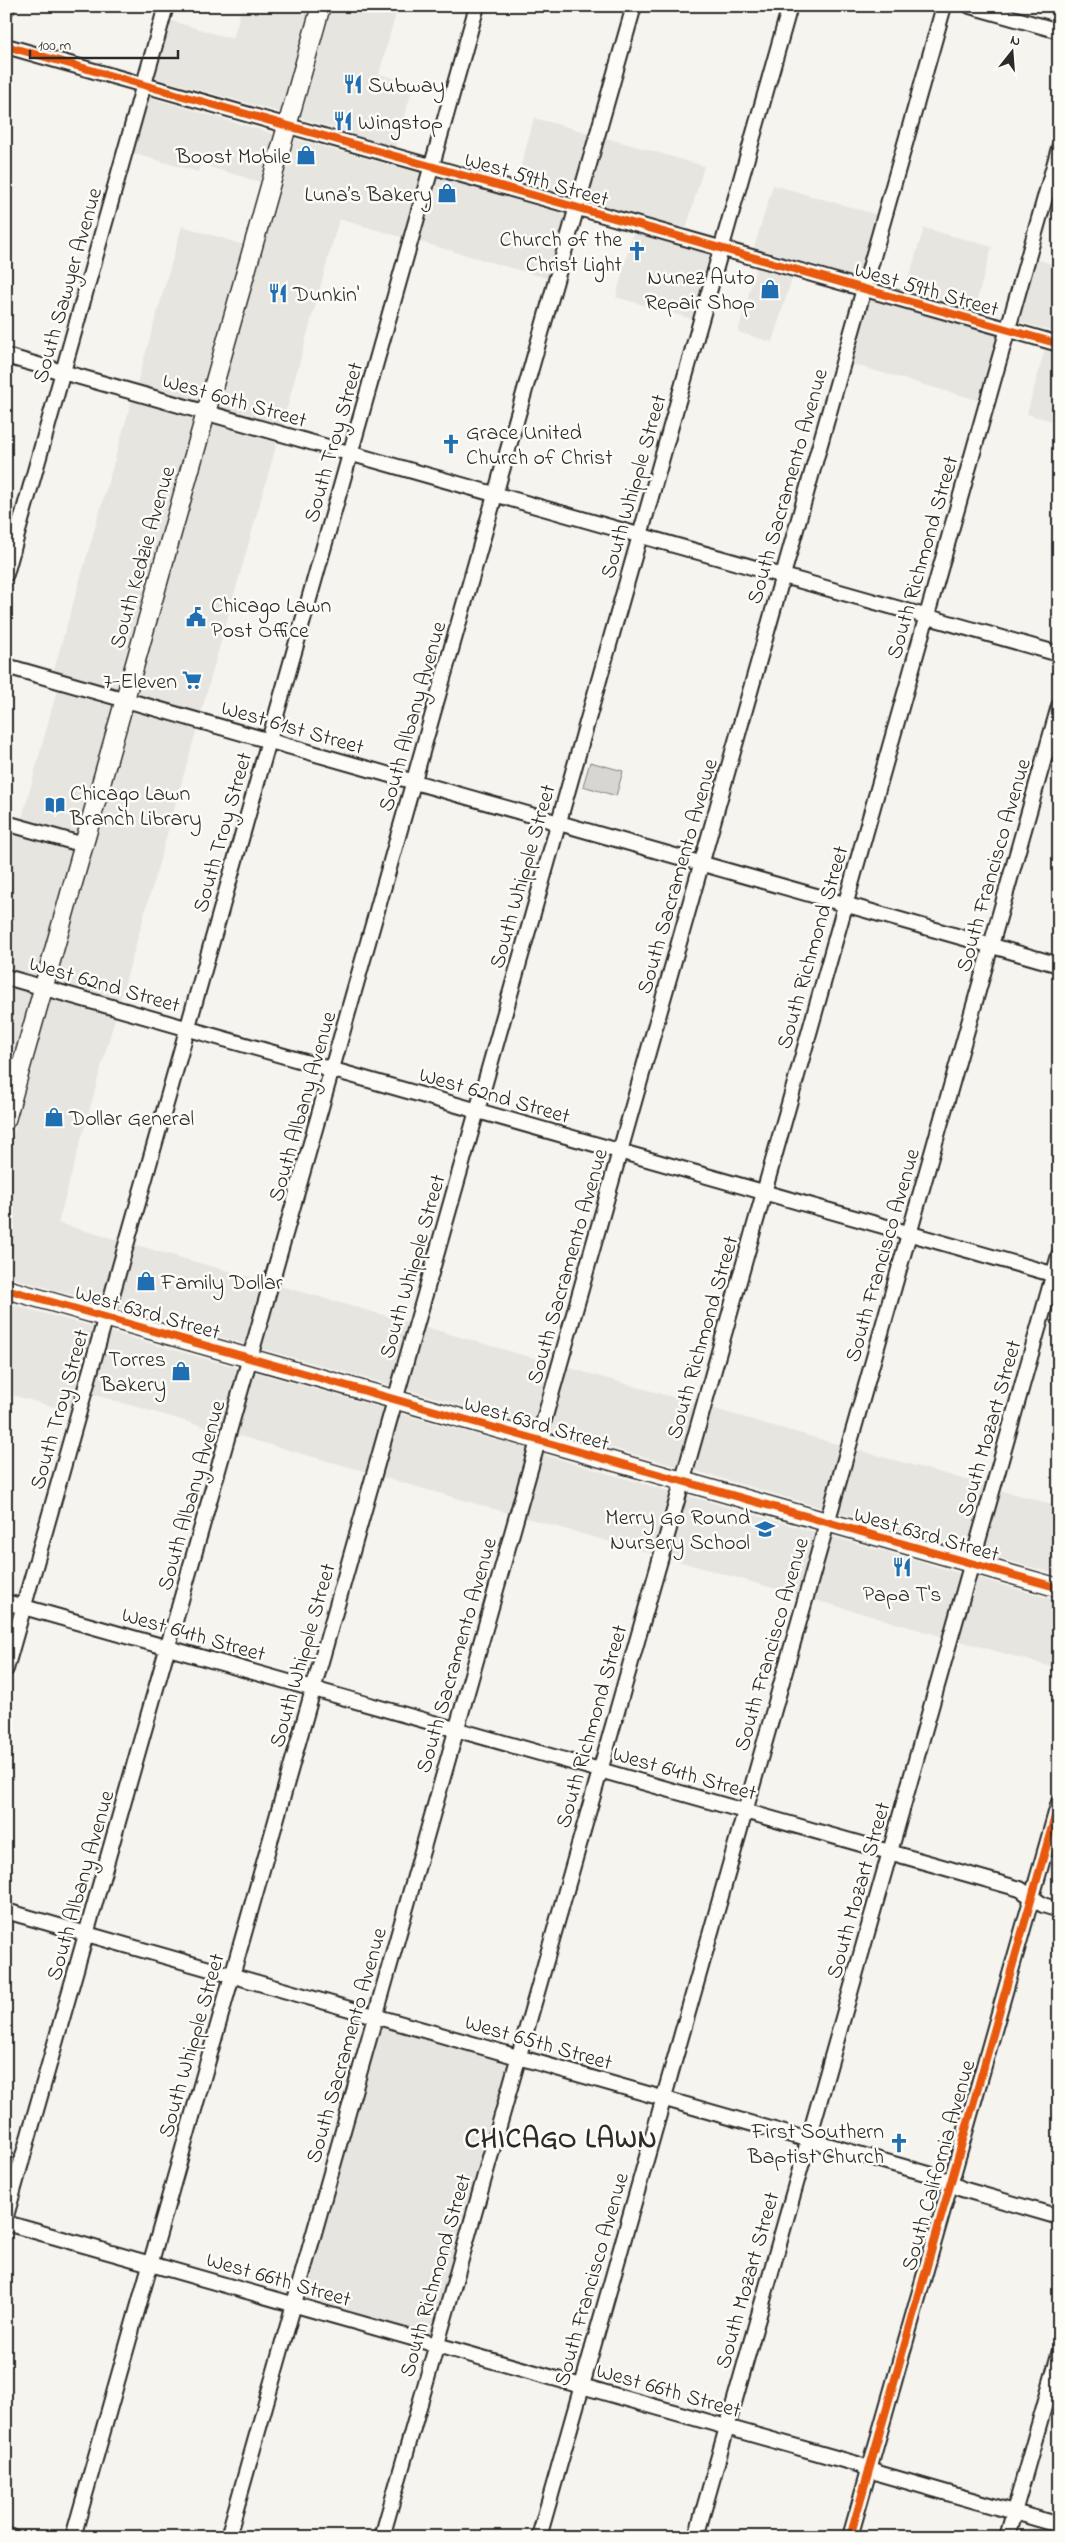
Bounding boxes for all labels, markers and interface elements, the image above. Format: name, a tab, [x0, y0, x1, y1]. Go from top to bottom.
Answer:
scale bar	[30, 28, 178, 60]
north arrow	[988, 28, 1038, 78]
text: N	[1008, 30, 1023, 52]
text: 100 m	[38, 35, 71, 57]
place label: Subway	[368, 71, 445, 104]
restaurant icon: Subway	[342, 73, 364, 95]
place label: Wingstop	[358, 108, 443, 141]
restaurant icon: Wingstop	[332, 110, 354, 132]
place label: Boost Mobile	[175, 142, 291, 174]
shop icon: Boost Mobile	[295, 144, 317, 166]
street label: West 59th Street	[460, 145, 613, 217]
place label: Luna’s Bakery	[304, 180, 432, 213]
shop icon: Luna’s Bakery	[436, 182, 458, 204]
street label: South Sawyer Avenue	[26, 184, 113, 388]
place label: Church of the Christ Light	[500, 225, 623, 283]
church icon: Church of the Christ Light	[626, 240, 648, 262]
street label: West 59th Street	[850, 255, 1003, 327]
place label: Nunez Auto Repair Shop	[645, 263, 755, 320]
shop icon: Nunez Auto Repair Shop	[759, 278, 781, 300]
place label: Dunkin'	[292, 280, 359, 312]
restaurant icon: Dunkin'	[267, 282, 289, 304]
street label: South Troy Street	[297, 358, 374, 527]
street label: South Sacramento Avenue	[740, 365, 838, 608]
street label: West 60th Street	[158, 366, 311, 438]
street label: South Whipple Street	[593, 390, 677, 583]
place label: Grace United Church of Christ	[466, 418, 613, 475]
church icon: Grace United Church of Christ	[440, 433, 462, 455]
street label: South Richmond Street	[880, 452, 968, 663]
street label: South Kedzie Avenue	[103, 463, 185, 653]
place label: Chicago Lawn Post Office	[211, 591, 331, 648]
public building icon: Chicago Lawn Post Office	[185, 606, 207, 628]
street label: South Albany Avenue	[371, 618, 457, 816]
place label: 7-Eleven	[103, 667, 177, 699]
supermarket icon: 7-Eleven	[181, 669, 203, 691]
street label: West 61st Street	[217, 693, 368, 765]
street label: South Troy Street	[186, 748, 263, 917]
street label: South Sacramento Avenue	[630, 755, 728, 998]
street label: South Francisco Avenue	[949, 755, 1041, 976]
place label: Chicago Lawn Branch Library	[69, 779, 202, 837]
street label: South Whipple Street	[482, 780, 566, 973]
library icon: Chicago Lawn Branch Library	[44, 794, 66, 816]
street label: South Richmond Street	[770, 842, 858, 1053]
street label: West 62nd Street	[25, 949, 184, 1023]
street label: South Albany Avenue	[261, 1008, 347, 1206]
street label: West 62nd Street	[415, 1060, 574, 1134]
place label: Dollar General	[68, 1104, 194, 1136]
shop icon: Dollar General	[43, 1106, 65, 1128]
street label: South Sacramento Avenue	[520, 1145, 618, 1388]
street label: South Francisco Avenue	[838, 1145, 930, 1366]
street label: South Whipple Street	[372, 1170, 456, 1363]
street label: South Richmond Street	[660, 1232, 748, 1443]
place label: Family Dollar	[160, 1268, 283, 1301]
shop icon: Family Dollar	[135, 1270, 157, 1292]
street label: West 63rd Street	[71, 1278, 224, 1350]
street label: South Troy Street	[23, 1325, 100, 1494]
street label: South Mozart Street	[950, 1336, 1032, 1521]
place label: Torres Bakery	[100, 1345, 166, 1403]
shop icon: Torres Bakery	[170, 1360, 192, 1382]
street label: West 63rd Street	[460, 1389, 613, 1461]
street label: South Albany Avenue	[150, 1397, 236, 1595]
street label: West 63rd Street	[850, 1500, 1003, 1572]
place label: Merry Go Round Nursery School	[605, 1503, 750, 1561]
school or university icon: Merry Go Round Nursery School	[754, 1518, 776, 1540]
street label: South Sacramento Avenue	[409, 1534, 507, 1777]
street label: South Francisco Avenue	[727, 1534, 819, 1755]
restaurant icon: Papa T's	[891, 1556, 913, 1578]
street label: South Whipple Street	[262, 1559, 346, 1752]
place label: Papa T's	[863, 1580, 941, 1612]
street label: West 64th Street	[117, 1600, 270, 1672]
street label: South Richmond Street	[549, 1621, 637, 1832]
street label: West 64th Street	[608, 1739, 761, 1811]
street label: South Albany Avenue	[39, 1787, 125, 1985]
street label: South Mozart Street	[819, 1798, 901, 1983]
street label: South Sacramento Avenue	[299, 1924, 397, 2167]
street label: South Whipple Street	[151, 1949, 235, 2142]
street label: West 65th Street	[461, 2008, 616, 2080]
street label: South California Avenue	[894, 2056, 985, 2275]
place label: First Southern Baptist Church	[747, 2117, 884, 2174]
district label: CHICAGO LAWN	[464, 2120, 658, 2161]
church icon: First Southern Baptist Church	[888, 2132, 910, 2154]
street label: South Francisco Avenue	[547, 2169, 639, 2390]
street label: South Richmond Street	[393, 2170, 481, 2381]
street label: South Mozart Street	[708, 2188, 790, 2373]
street label: West 66th Street	[202, 2245, 355, 2317]
street label: West 66th Street	[592, 2356, 745, 2428]

